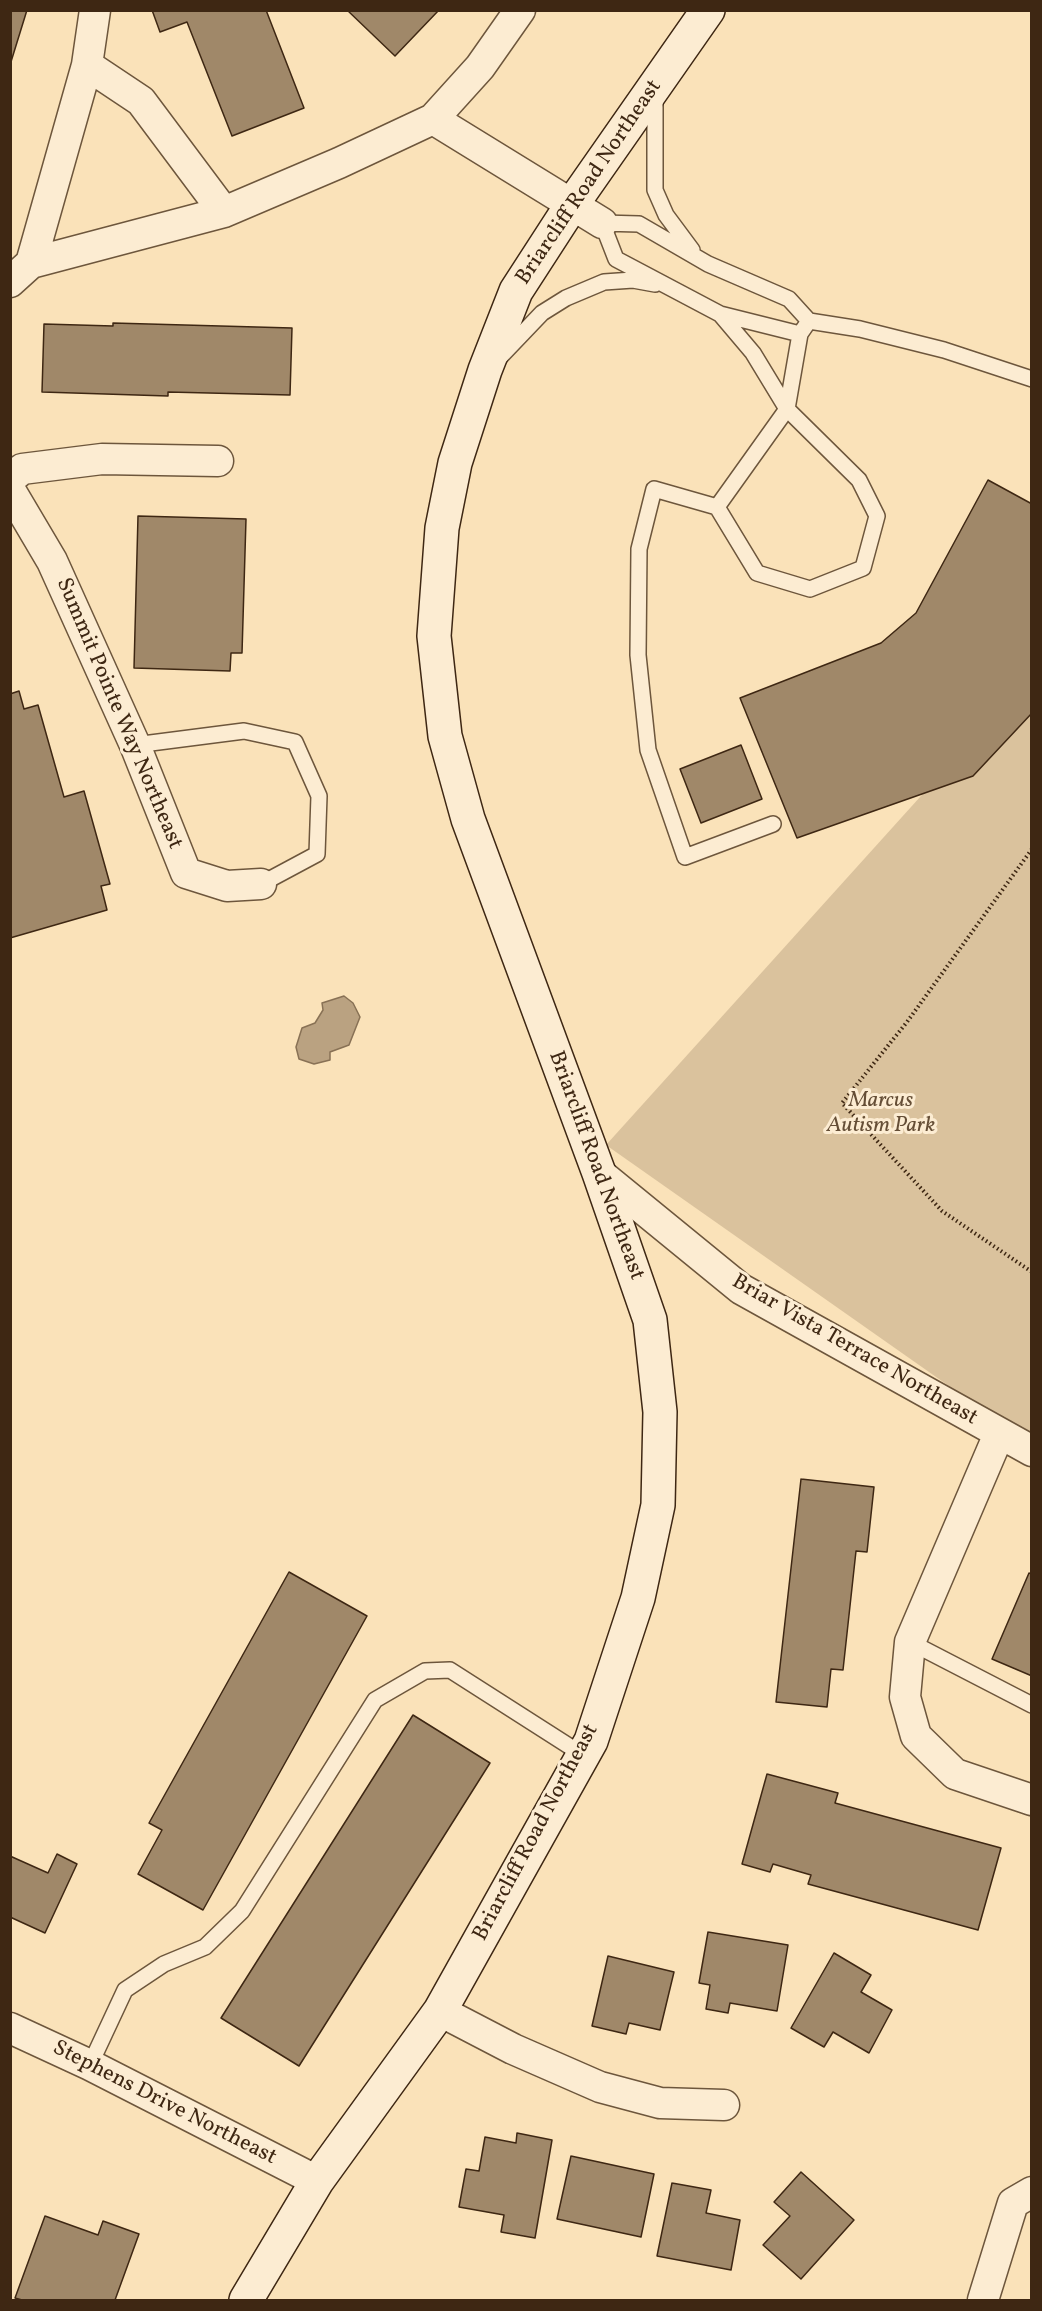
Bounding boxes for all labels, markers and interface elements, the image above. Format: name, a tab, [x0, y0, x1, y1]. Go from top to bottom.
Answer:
street label: Briarcliff Road Northeast	[511, 75, 669, 291]
street label: Summit Pointe Way Northeast	[49, 574, 187, 854]
street label: Briarcliff Road Northeast	[541, 1048, 649, 1284]
park label: Marcus Autism Park	[827, 1089, 935, 1140]
street label: Briar Vista Terrace Northeast	[726, 1270, 982, 1432]
street label: Briarcliff Road Northeast	[469, 1720, 605, 1946]
street label: Stephens Drive Northeast	[48, 2036, 280, 2172]

